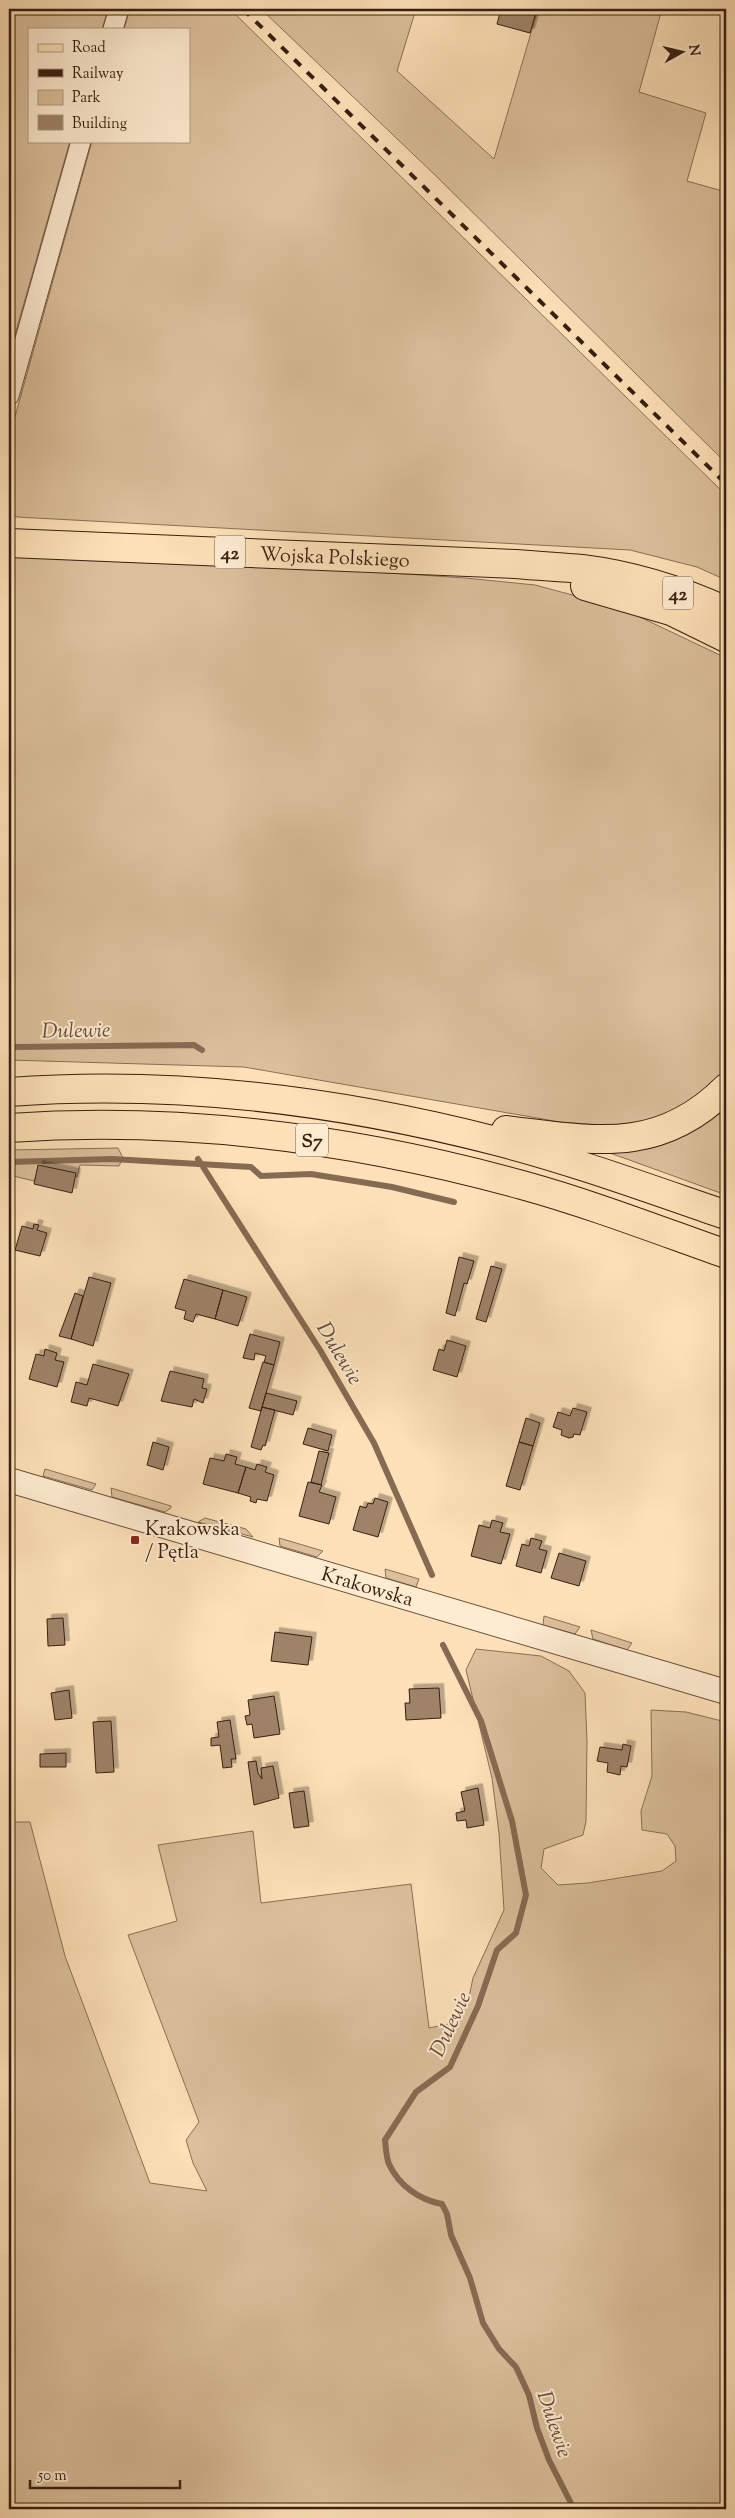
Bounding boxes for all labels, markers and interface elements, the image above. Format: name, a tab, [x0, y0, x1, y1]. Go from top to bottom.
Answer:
legend	[28, 28, 190, 142]
north arrow	[658, 28, 708, 78]
text: Road	[72, 38, 106, 59]
text: N	[682, 44, 704, 57]
text: Railway	[72, 64, 124, 85]
text: Park	[72, 88, 101, 109]
text: Building	[72, 114, 127, 135]
road number: 42	[215, 536, 245, 568]
street label: Wojska Polskiego	[259, 541, 410, 577]
road number: 42	[663, 576, 693, 610]
water label: Dulewie	[41, 1016, 111, 1048]
road number: S7	[296, 1124, 328, 1156]
water label: Dulewie	[308, 1317, 369, 1391]
place label: Krakowska / Pętla	[145, 1516, 240, 1568]
marker: Krakowska / Pętla	[129, 1534, 141, 1546]
street label: Krakowska	[317, 1561, 416, 1616]
water label: Dulewie	[424, 1987, 480, 2062]
water label: Dulewie	[528, 2387, 578, 2462]
scale bar	[30, 2458, 180, 2490]
text: 50 m	[37, 2466, 67, 2487]

